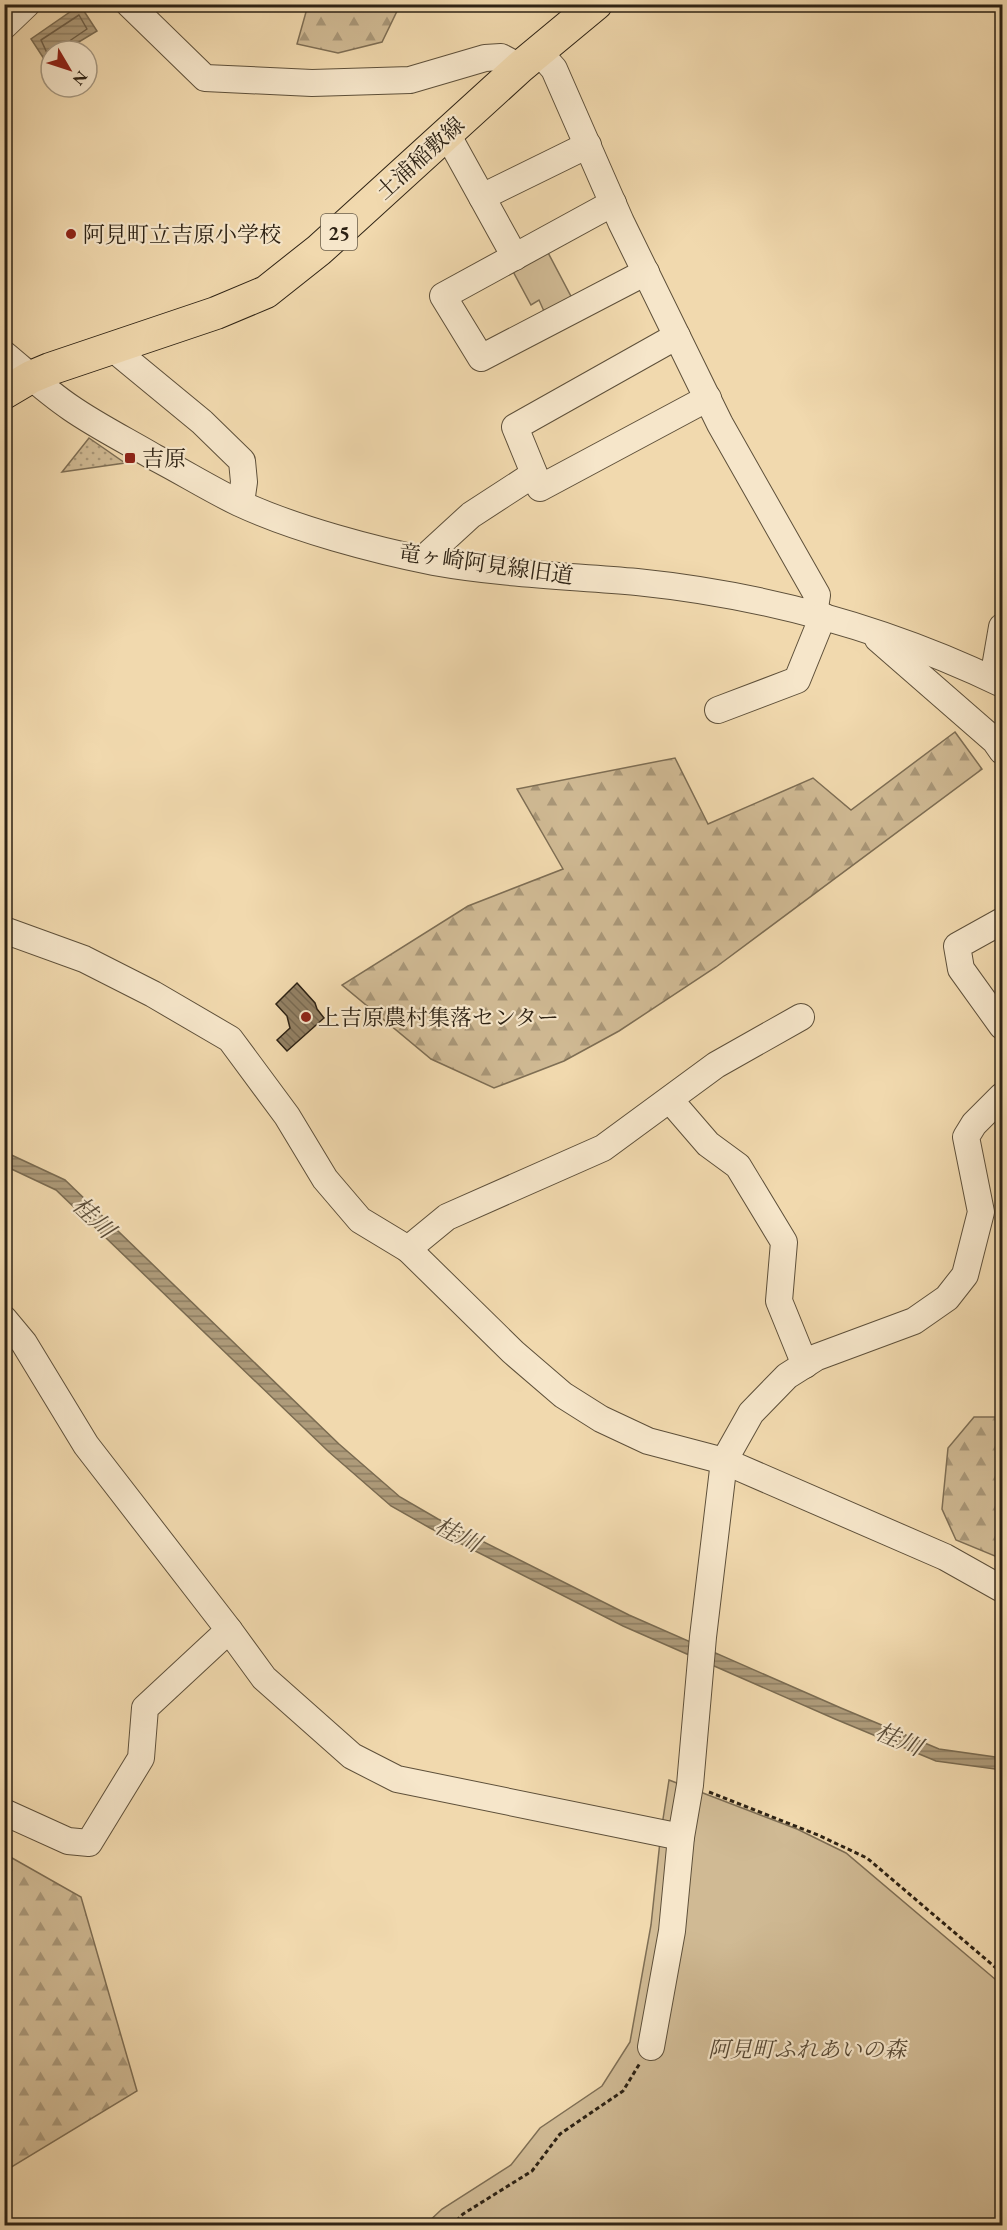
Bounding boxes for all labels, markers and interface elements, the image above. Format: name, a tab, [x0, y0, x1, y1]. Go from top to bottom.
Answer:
north arrow	[39, 39, 99, 99]
text: N	[68, 66, 93, 90]
street label: 土浦稲敷線	[369, 110, 471, 206]
road number: 25	[321, 214, 357, 250]
place label: 阿見町立吉原小学校	[83, 220, 281, 249]
marker: 阿見町立吉原小学校	[64, 227, 78, 241]
place label: 吉原	[142, 444, 186, 473]
marker: 吉原	[123, 451, 137, 465]
street label: 竜ヶ崎阿見線旧道	[397, 537, 575, 591]
place label: 上吉原農村集落センター	[318, 1003, 559, 1032]
marker: 上吉原農村集落センター	[299, 1010, 313, 1024]
water label: 桂川	[66, 1189, 124, 1247]
water label: 桂川	[430, 1509, 489, 1560]
water label: 桂川	[871, 1715, 930, 1764]
park label: 阿見町ふれあいの森	[708, 2035, 908, 2064]

